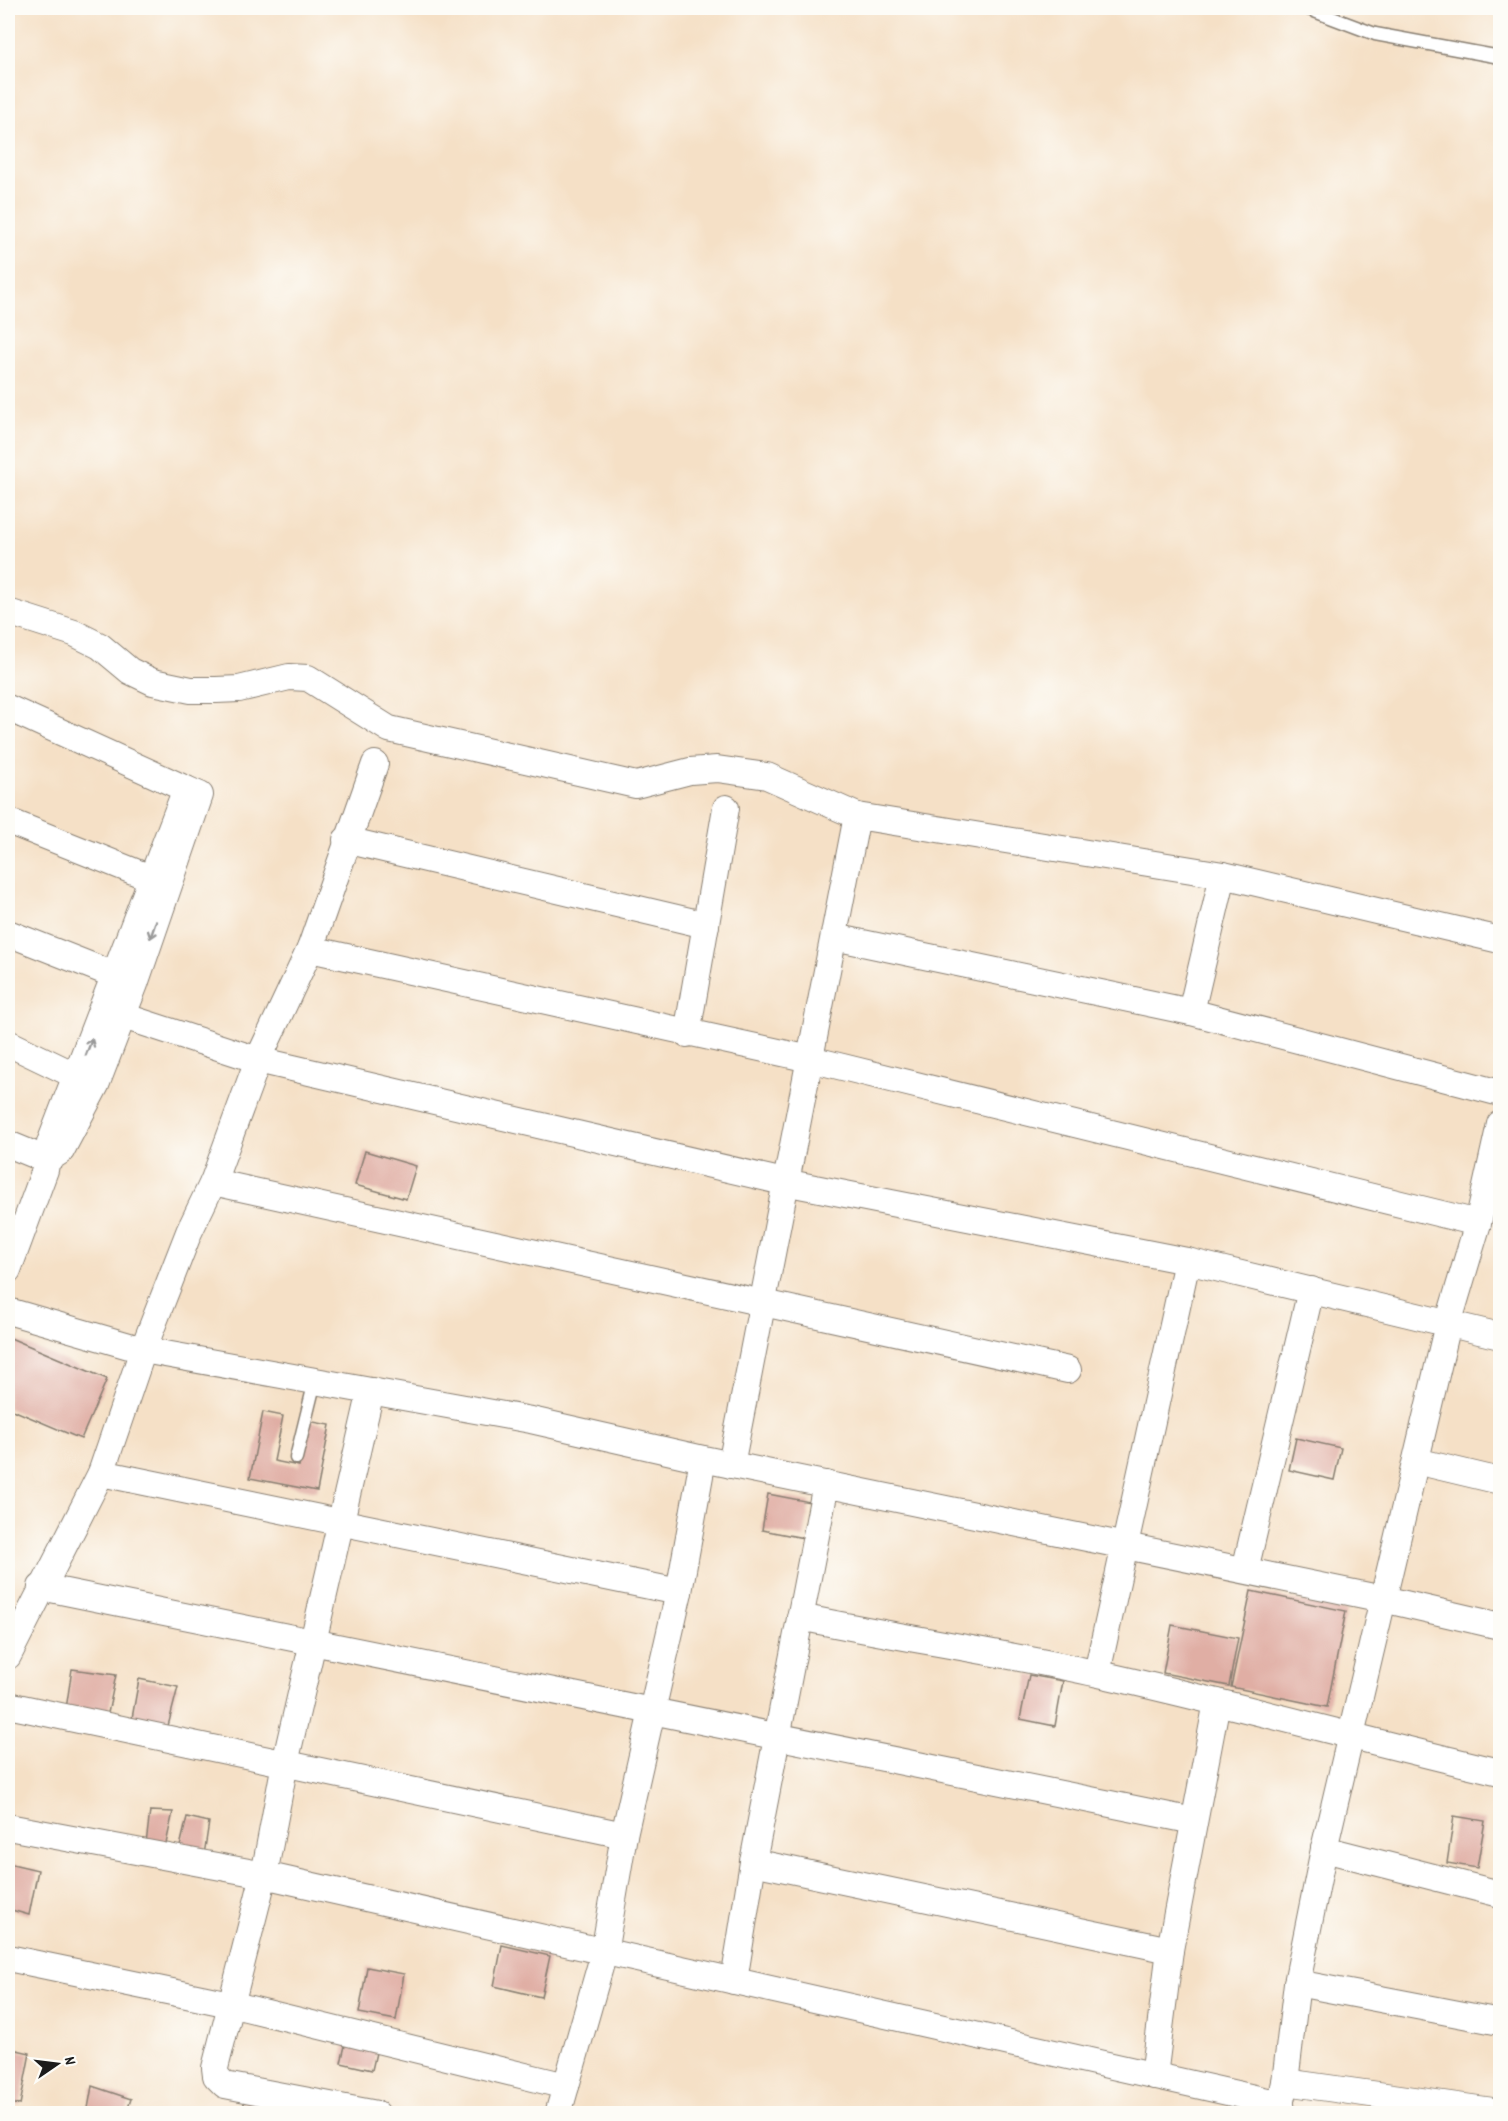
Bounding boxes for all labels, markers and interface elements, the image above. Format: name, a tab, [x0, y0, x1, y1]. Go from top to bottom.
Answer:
one-way arrow	[147, 920, 158, 939]
one-way arrow	[84, 1038, 95, 1056]
north arrow	[27, 2034, 87, 2094]
text: N	[57, 2054, 81, 2068]

